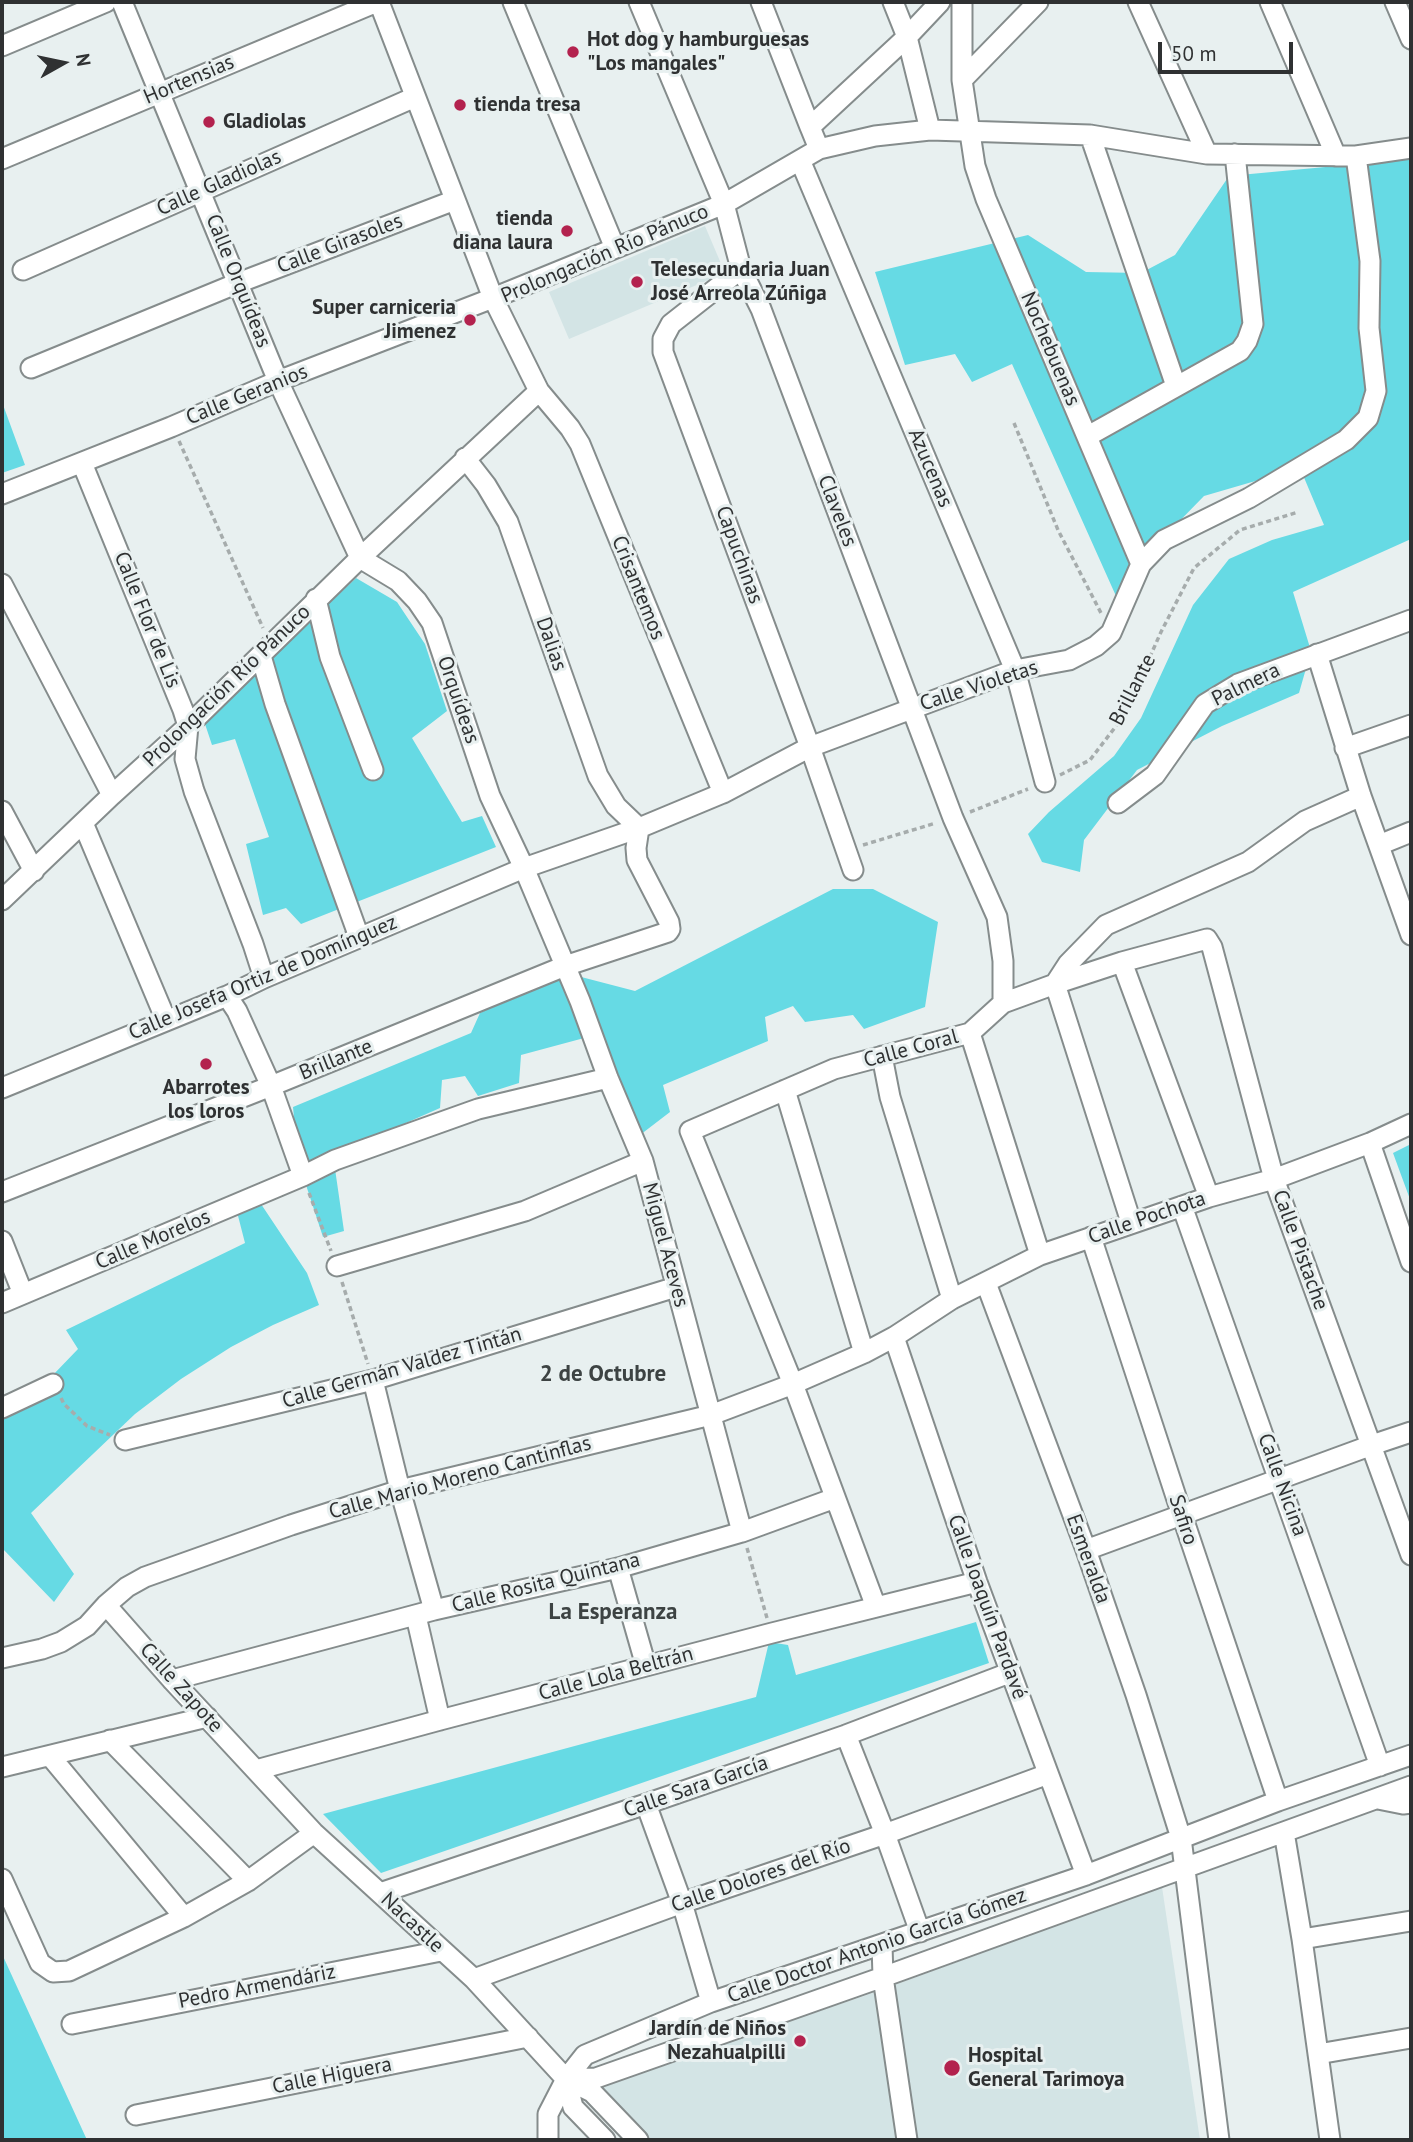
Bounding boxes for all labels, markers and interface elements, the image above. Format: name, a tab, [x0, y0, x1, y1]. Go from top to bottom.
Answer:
place label: Hot dog y hamburguesas "Los mangales"	[587, 27, 809, 77]
north arrow	[28, 28, 98, 98]
scale bar	[1161, 28, 1296, 72]
text: 50 m	[1171, 40, 1217, 67]
marker: Hot dog y hamburguesas "Los mangales"	[565, 44, 581, 60]
street label: Hortensias	[140, 50, 238, 110]
text: N	[71, 52, 97, 68]
place label: tienda tresa	[474, 92, 581, 118]
marker: tienda tresa	[452, 97, 468, 113]
place label: Gladiolas	[223, 109, 306, 135]
marker: Gladiolas	[201, 114, 217, 130]
street label: Calle Gladiolas	[153, 144, 285, 222]
street label: Prolongación Río Pánuco	[498, 199, 712, 309]
place label: tienda diana laura	[453, 206, 553, 256]
street label: Calle Girasoles	[274, 209, 406, 279]
street label: Calle Orquídeas	[200, 211, 276, 351]
marker: tienda diana laura	[559, 223, 575, 239]
place label: Telesecundaria Juan José Arreola Zúñiga	[651, 257, 830, 307]
marker: Telesecundaria Juan José Arreola Zúñiga	[629, 274, 645, 290]
street label: Nochebuenas	[1015, 288, 1085, 410]
place label: Super carniceria Jimenez	[312, 295, 456, 345]
marker: Super carniceria Jimenez	[462, 312, 478, 328]
street label: Calle Geranios	[183, 359, 311, 431]
street label: Azucenas	[902, 425, 958, 511]
street label: Claveles	[812, 472, 862, 550]
street label: Capuchinas	[710, 503, 768, 607]
street label: Crisantemos	[606, 532, 670, 644]
street label: Calle Flor de Lis	[108, 548, 186, 692]
street label: Prolongación Río Pánuco	[138, 600, 316, 772]
street label: Dalias	[530, 614, 572, 674]
street label: Brillante	[1104, 650, 1162, 730]
street label: Orquídeas	[431, 653, 485, 747]
street label: Calle Violetas	[917, 655, 1041, 717]
street label: Palmera	[1208, 658, 1284, 712]
street label: Calle Josefa Ortiz de Domínguez	[125, 910, 401, 1046]
street label: Calle Coral	[861, 1024, 961, 1074]
street label: Brillante	[296, 1034, 376, 1086]
marker: Abarrotes los loros	[198, 1056, 214, 1072]
place label: Abarrotes los loros	[162, 1075, 250, 1125]
street label: Miguel Aceves	[636, 1180, 694, 1310]
street label: Calle Pochota	[1085, 1186, 1209, 1250]
street label: Calle Pistache	[1267, 1187, 1333, 1313]
street label: Calle Morelos	[92, 1204, 214, 1276]
street label: Calle Germán Valdez Tintán	[279, 1322, 525, 1414]
district label: 2 de Octubre	[540, 1360, 666, 1388]
street label: Calle Nicina	[1252, 1430, 1312, 1540]
street label: Calle Mario Moreno Cantinflas	[326, 1431, 594, 1525]
street label: Safiro	[1163, 1492, 1203, 1548]
street label: Calle Joaquín Pardavé	[942, 1511, 1032, 1703]
street label: Esmeralda	[1060, 1511, 1116, 1607]
street label: Calle Rosita Quintana	[449, 1547, 643, 1619]
district label: La Esperanza	[549, 1598, 677, 1626]
street label: Calle Zapote	[134, 1638, 228, 1738]
street label: Calle Lola Beltrán	[536, 1641, 696, 1707]
street label: Calle Sara García	[620, 1750, 772, 1824]
street label: Calle Dolores del Río	[668, 1833, 854, 1919]
street label: Calle Doctor Antonio García Gómez	[724, 1883, 1030, 2009]
street label: Nacastle	[375, 1887, 449, 1959]
street label: Pedro Armendáriz	[176, 1959, 338, 2015]
place label: Jardín de Niños Nezahualpilli	[649, 2016, 786, 2066]
marker: Jardín de Niños Nezahualpilli	[792, 2033, 808, 2049]
place label: Hospital General Tarimoya	[968, 2043, 1124, 2093]
street label: Calle Higuera	[270, 2052, 394, 2100]
marker: Hospital General Tarimoya	[942, 2058, 962, 2078]

